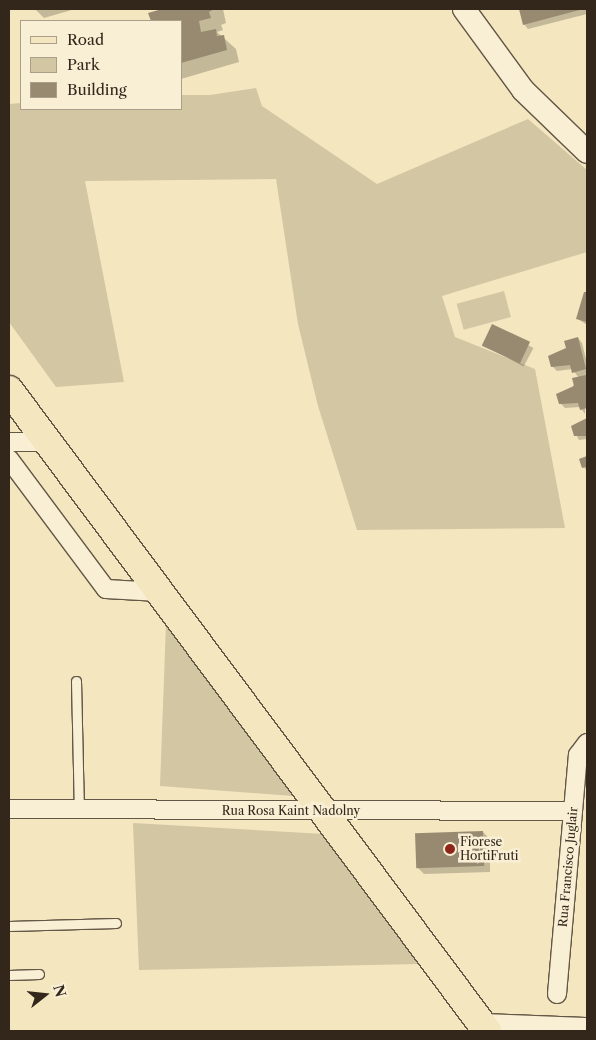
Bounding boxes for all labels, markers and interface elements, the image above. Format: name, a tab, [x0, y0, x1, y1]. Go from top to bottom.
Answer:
legend	[20, 20, 182, 110]
text: Road	[67, 30, 104, 49]
text: Park	[67, 55, 100, 74]
text: Building	[67, 80, 127, 99]
street label: Rua Rosa Kaint Nadolny	[222, 804, 360, 818]
street label: Rua Francisco Juglair	[556, 806, 580, 928]
place label: Fiorese HortiFruti	[460, 835, 518, 863]
marker: Fiorese HortiFruti	[444, 843, 456, 855]
north arrow	[20, 970, 70, 1020]
text: N	[49, 983, 70, 999]

